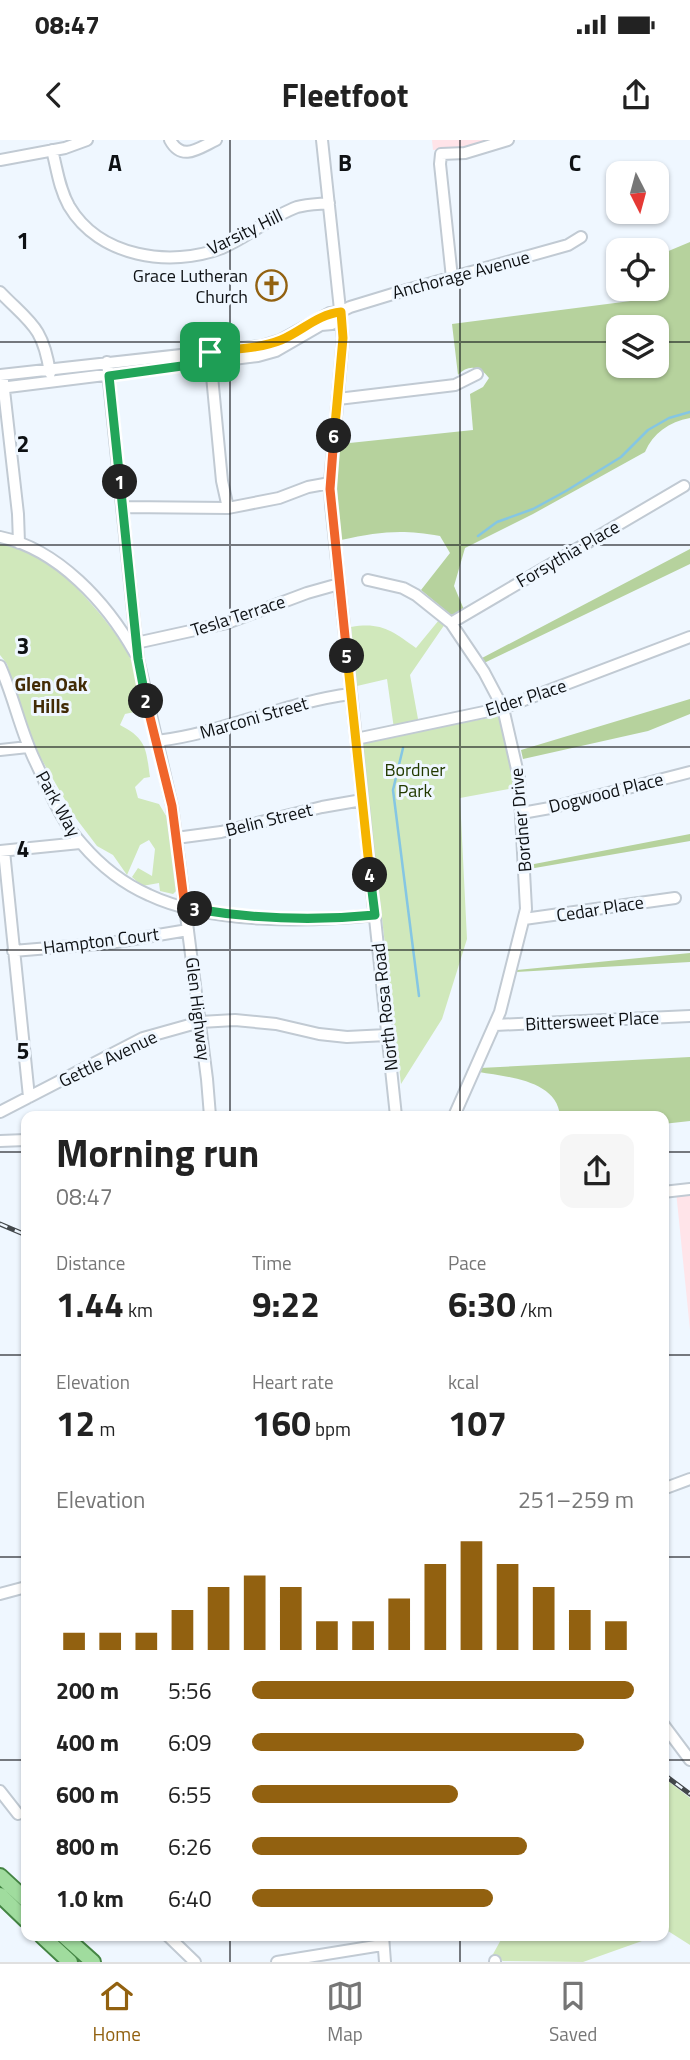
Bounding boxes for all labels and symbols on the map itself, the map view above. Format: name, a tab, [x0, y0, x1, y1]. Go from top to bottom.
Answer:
text: A	[108, 145, 122, 180]
text: B	[338, 145, 352, 180]
text: C	[569, 145, 581, 180]
north arrow	[606, 161, 668, 224]
street label: Varsity Hill	[202, 202, 287, 261]
text: 1	[17, 223, 29, 258]
street label: Anchorage Avenue	[389, 243, 533, 306]
place label: Grace Lutheran Church	[133, 262, 248, 310]
church icon: Grace Lutheran Church	[254, 269, 288, 303]
pin	[180, 322, 240, 382]
pin: 6	[316, 418, 352, 454]
text: 2	[17, 426, 29, 461]
pin: 1	[102, 464, 138, 500]
street label: Forsythia Place	[511, 513, 624, 594]
street label: Tesla Terrace	[187, 588, 288, 643]
text: 3	[17, 628, 29, 663]
pin: 5	[330, 638, 364, 674]
district label: Glen Oak Hills	[15, 669, 88, 720]
street label: Elder Place	[482, 672, 570, 723]
pin: 2	[128, 684, 164, 718]
street label: Marconi Street	[197, 689, 312, 746]
park label: Bordner Park	[384, 756, 446, 804]
street label: Dogwood Place	[546, 765, 666, 820]
street label: Park Way	[29, 766, 88, 842]
street label: Bordner Drive	[503, 767, 539, 873]
street label: Belin Street	[223, 796, 316, 843]
text: 4	[17, 831, 29, 866]
pin: 4	[352, 858, 388, 892]
street label: Cedar Place	[554, 888, 646, 929]
pin: 3	[178, 892, 212, 926]
street label: Hampton Court	[42, 920, 161, 961]
street label: North Rosa Road	[364, 942, 405, 1072]
street label: Glen Highway	[179, 956, 218, 1063]
street label: Bittersweet Place	[524, 1004, 660, 1037]
street label: Gettle Avenue	[54, 1023, 161, 1094]
text: 5	[17, 1033, 29, 1068]

